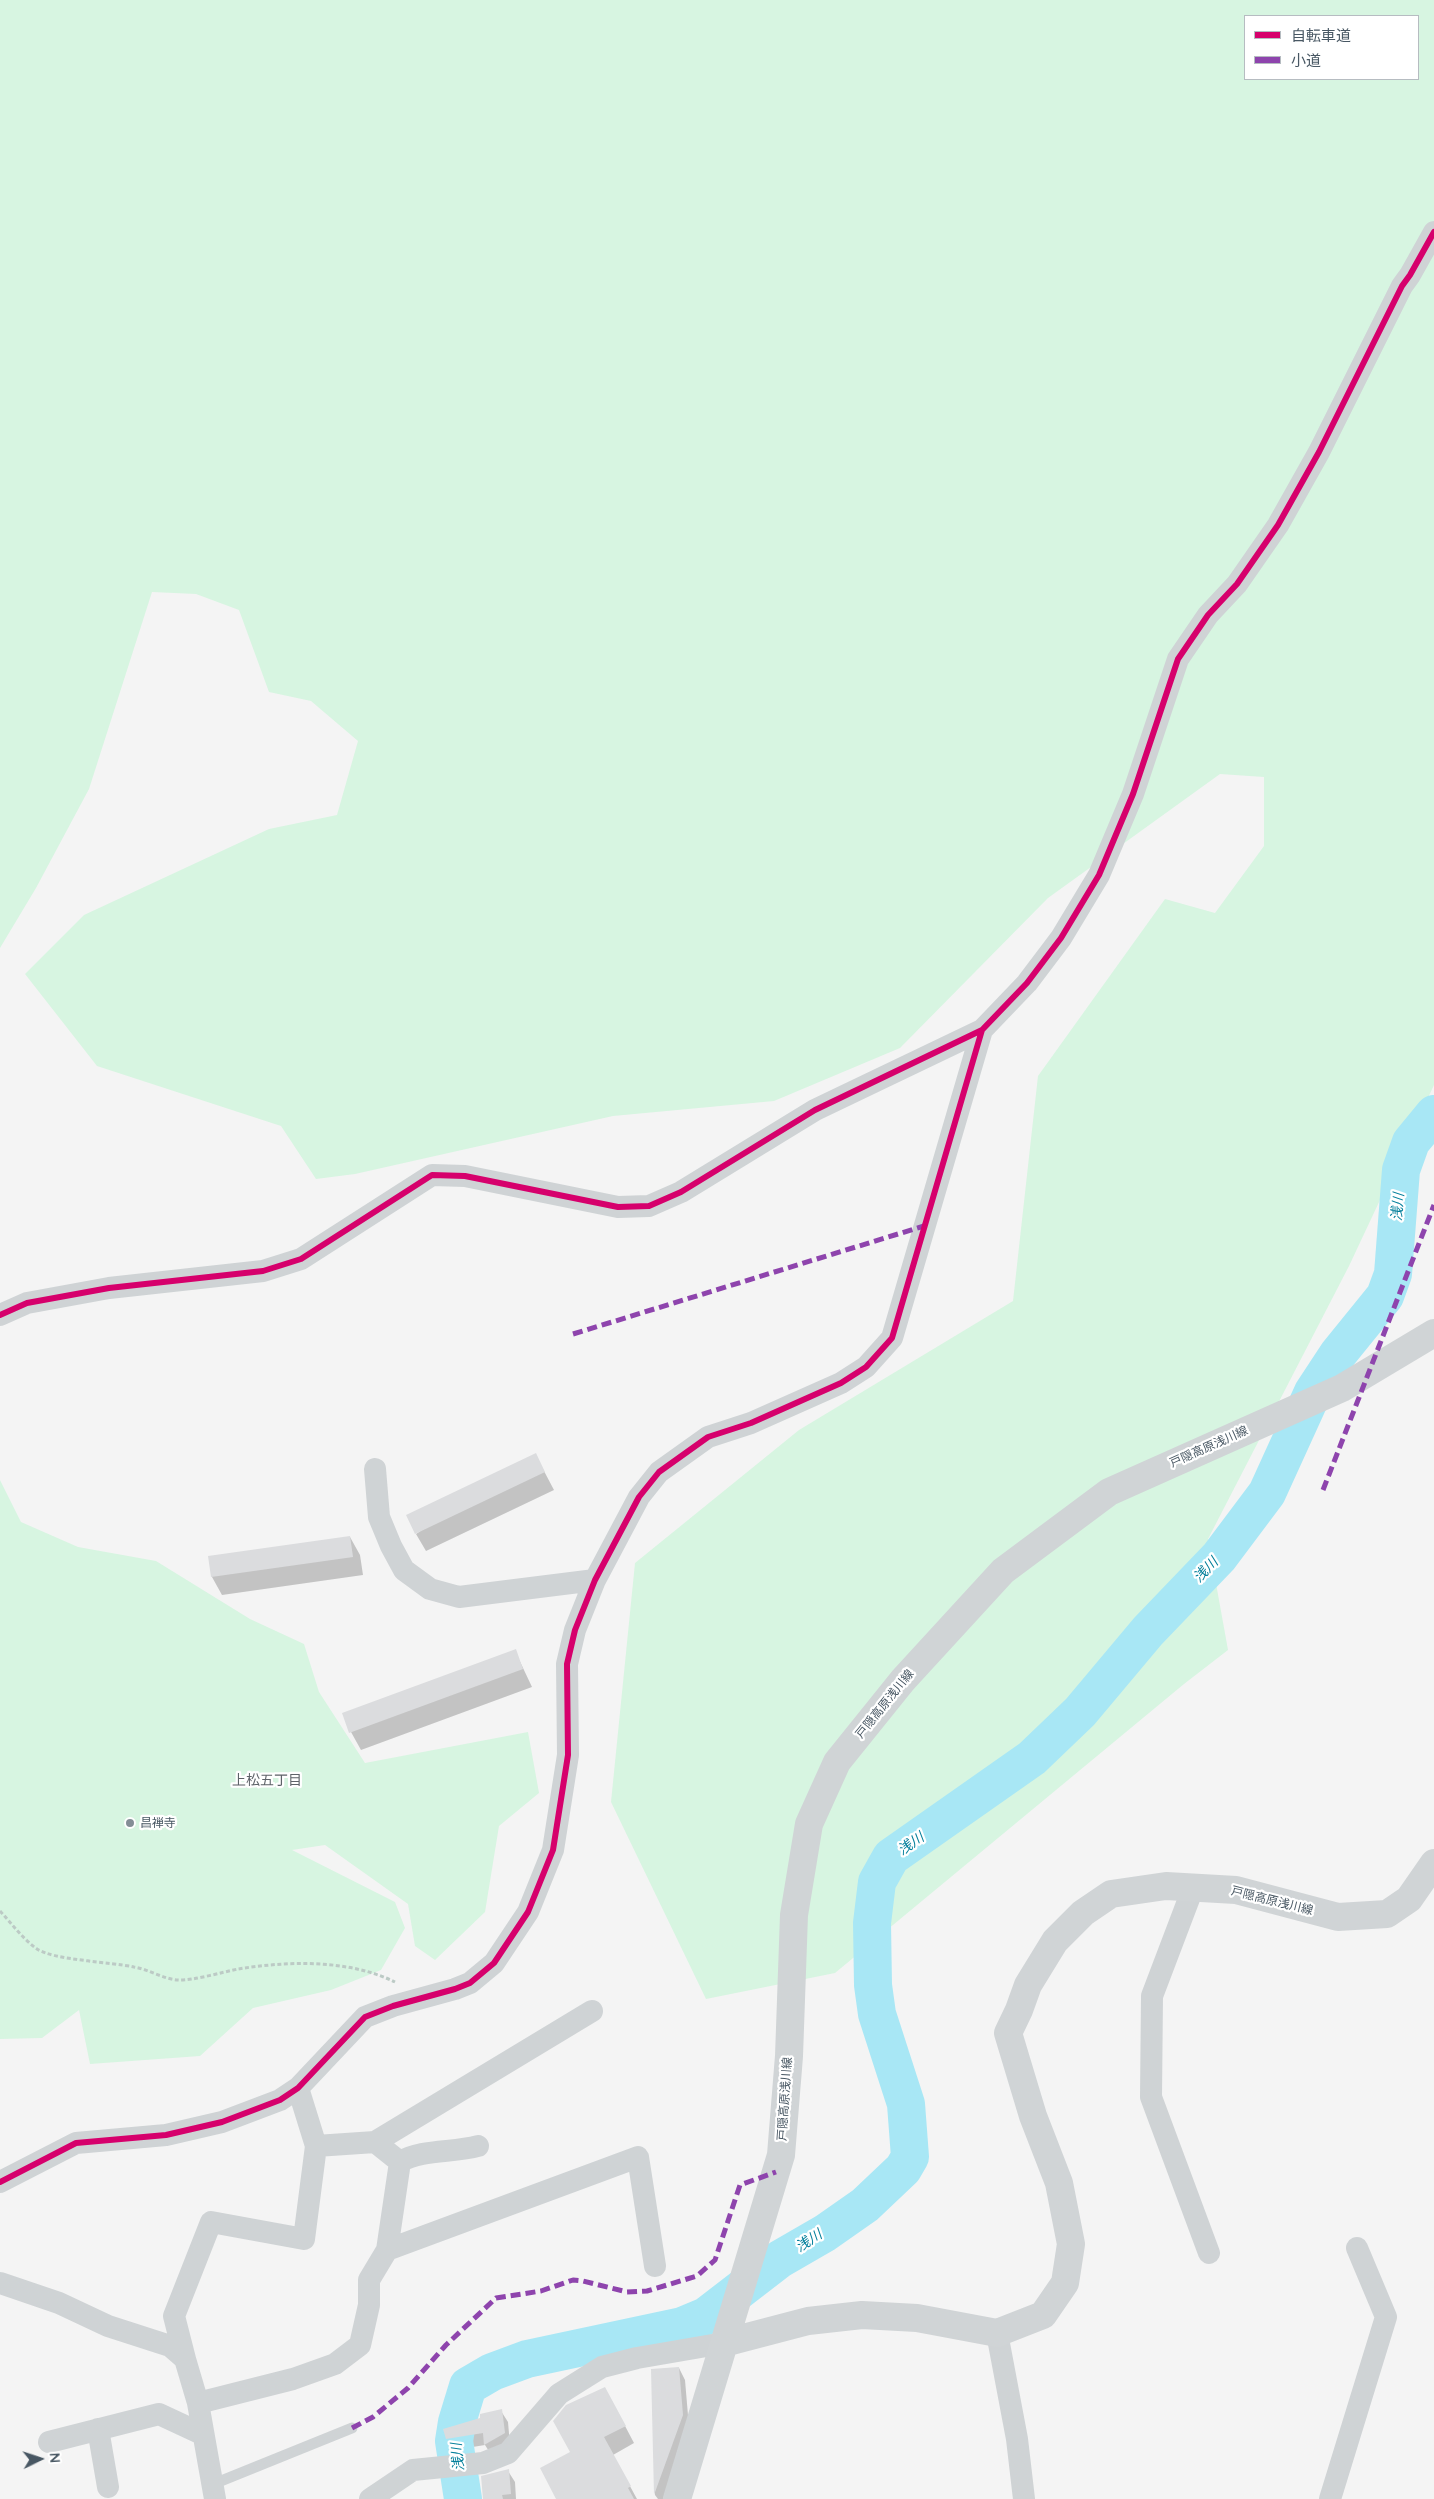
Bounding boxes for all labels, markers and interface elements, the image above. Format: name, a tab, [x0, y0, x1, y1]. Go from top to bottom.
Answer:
legend	[1244, 15, 1419, 80]
text: 自転車道	[1291, 26, 1351, 45]
text: 小道	[1291, 51, 1321, 70]
water label: 浅川	[1388, 1192, 1408, 1222]
street label: 戸隠高原浅川線	[1168, 1423, 1250, 1471]
water label: 浅川	[1190, 1554, 1222, 1586]
street label: 戸隠高原浅川線	[853, 1667, 917, 1741]
district label: 上松五丁目	[232, 1773, 302, 1789]
place label: 昌禅寺	[140, 1816, 176, 1830]
marker: 昌禅寺	[124, 1817, 136, 1829]
water label: 浅川	[895, 1829, 927, 1859]
street label: 戸隠高原浅川線	[1230, 1884, 1314, 1918]
street label: 戸隠高原浅川線	[775, 2057, 795, 2141]
water label: 浅川	[793, 2226, 825, 2256]
north arrow	[15, 2434, 65, 2484]
water label: 浅川	[448, 2442, 468, 2472]
text: N	[46, 2452, 64, 2464]

